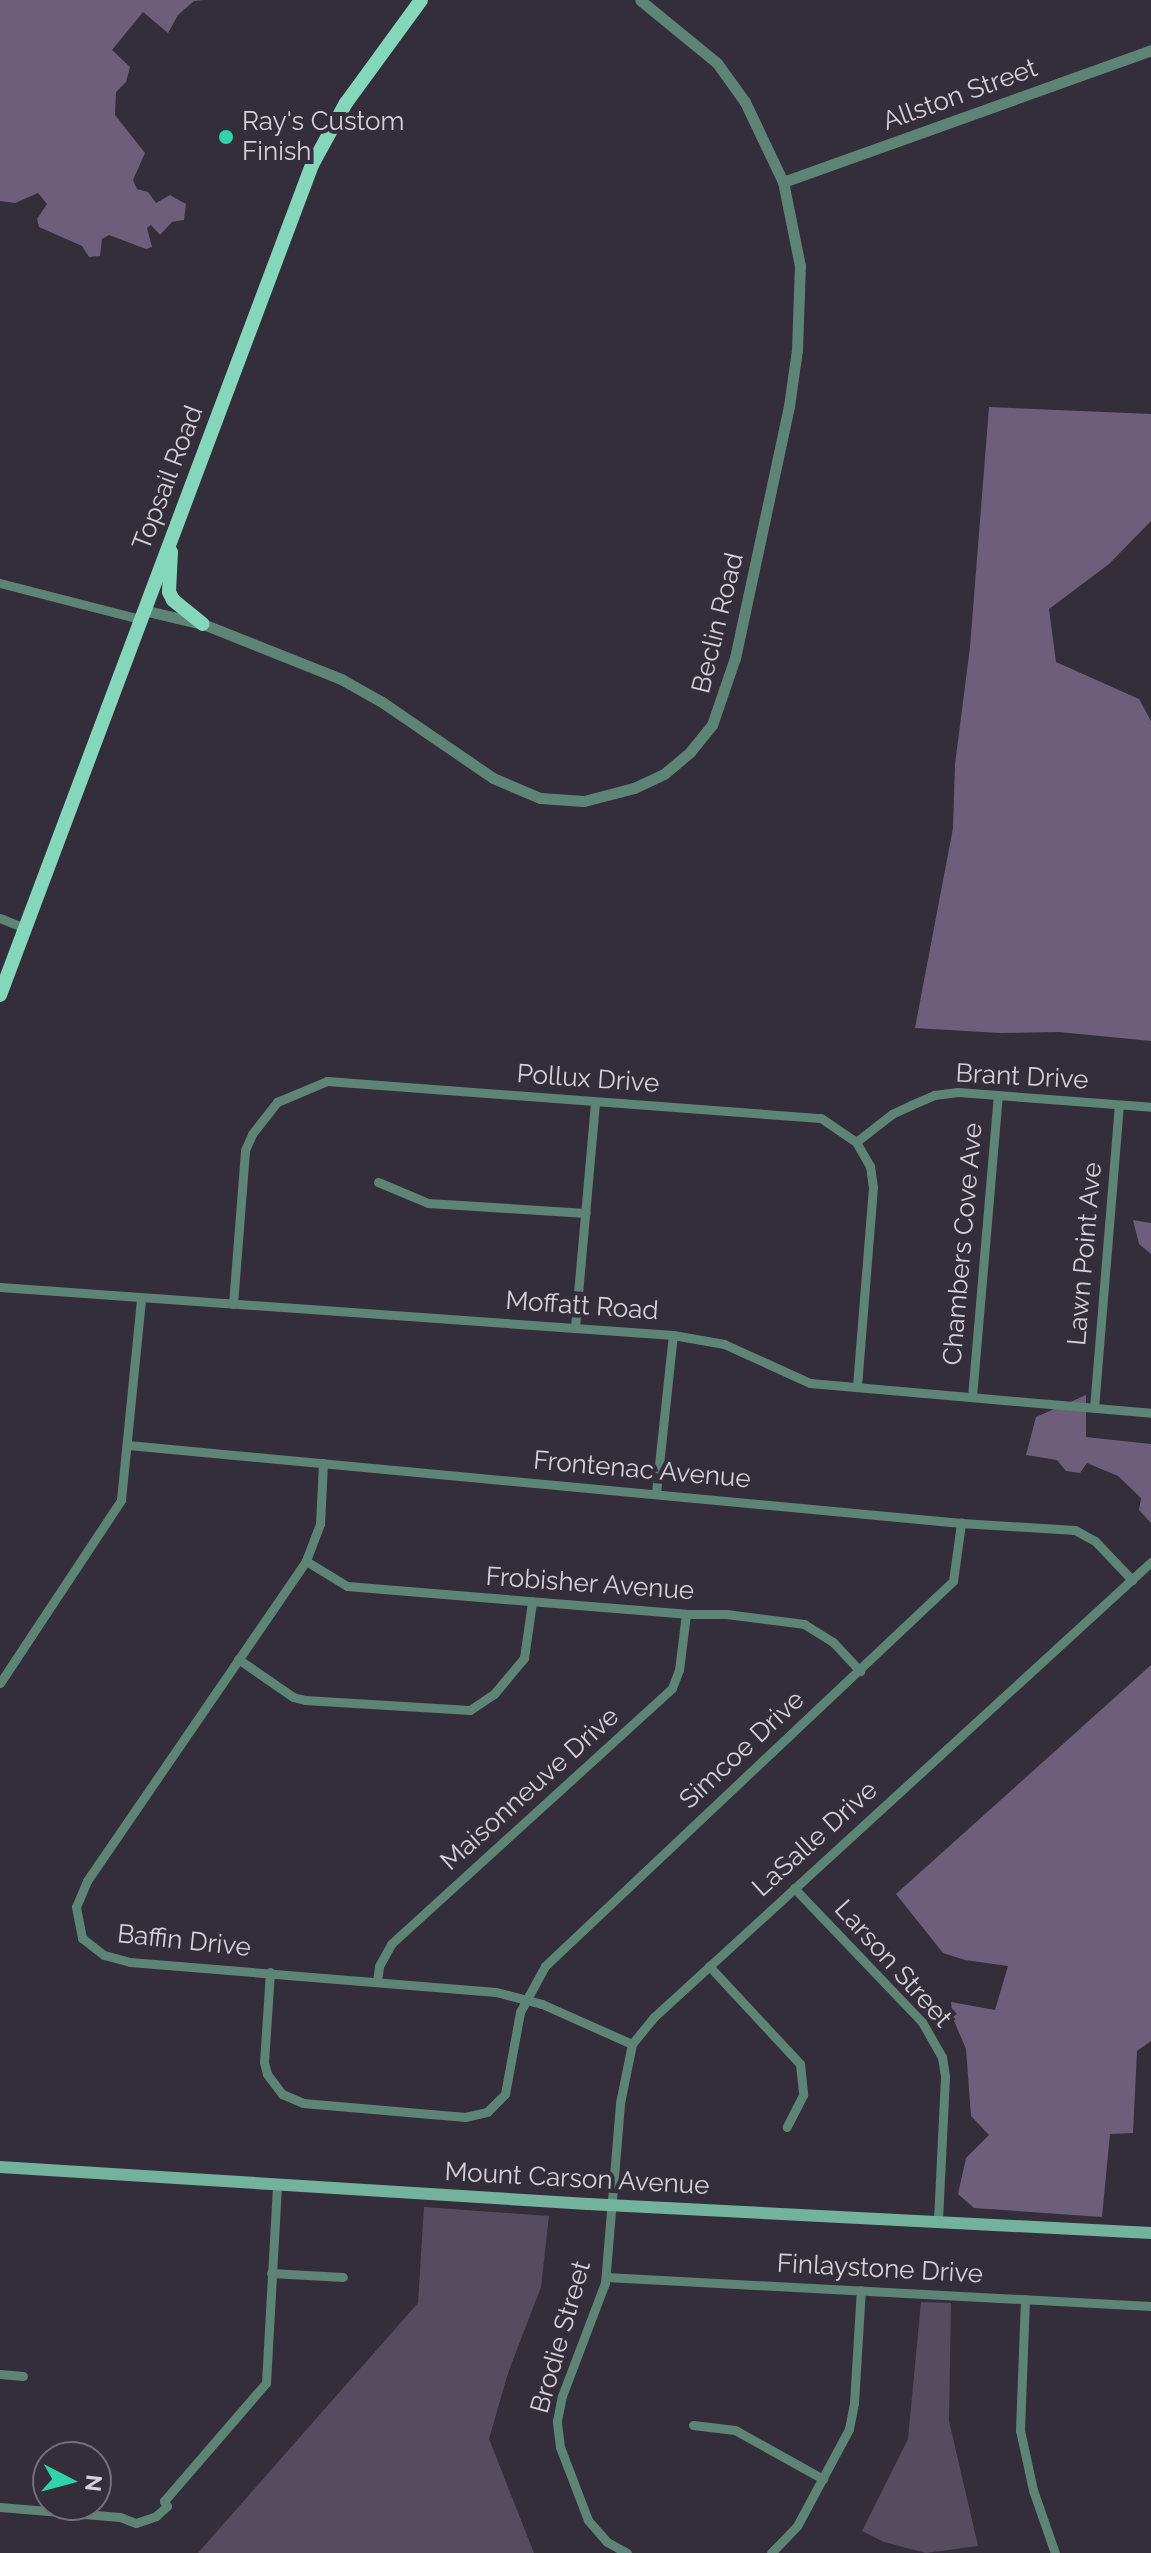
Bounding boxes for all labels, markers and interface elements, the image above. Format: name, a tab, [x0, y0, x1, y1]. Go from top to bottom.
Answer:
street label: Allston Street	[879, 53, 1041, 137]
place label: Ray's Custom Finish	[242, 106, 404, 168]
marker: Ray's Custom Finish	[217, 128, 235, 146]
street label: Topsail Road	[126, 401, 210, 555]
street label: Beclin Road	[685, 549, 751, 697]
street label: Pollux Drive	[516, 1058, 660, 1100]
street label: Brant Drive	[955, 1058, 1089, 1096]
street label: Chambers Cove Ave	[937, 1121, 989, 1367]
street label: Lawn Point Ave	[1061, 1161, 1109, 1347]
street label: Moffatt Road	[504, 1285, 660, 1327]
street label: Frontenac Avenue	[532, 1445, 752, 1495]
street label: Frobisher Avenue	[484, 1561, 696, 1607]
street label: Simcoe Drive	[673, 1684, 811, 1816]
street label: Maisonneuve Drive	[435, 1701, 625, 1877]
street label: LaSalle Drive	[746, 1775, 884, 1903]
street label: Larson Street	[828, 1894, 958, 2034]
street label: Baffin Drive	[116, 1918, 252, 1964]
street label: Mount Carson Avenue	[443, 2156, 711, 2202]
street label: Finlaystone Drive	[776, 2248, 984, 2290]
street label: Brodie Street	[524, 2257, 598, 2417]
north arrow	[32, 2441, 112, 2521]
text: N	[80, 2474, 108, 2493]

